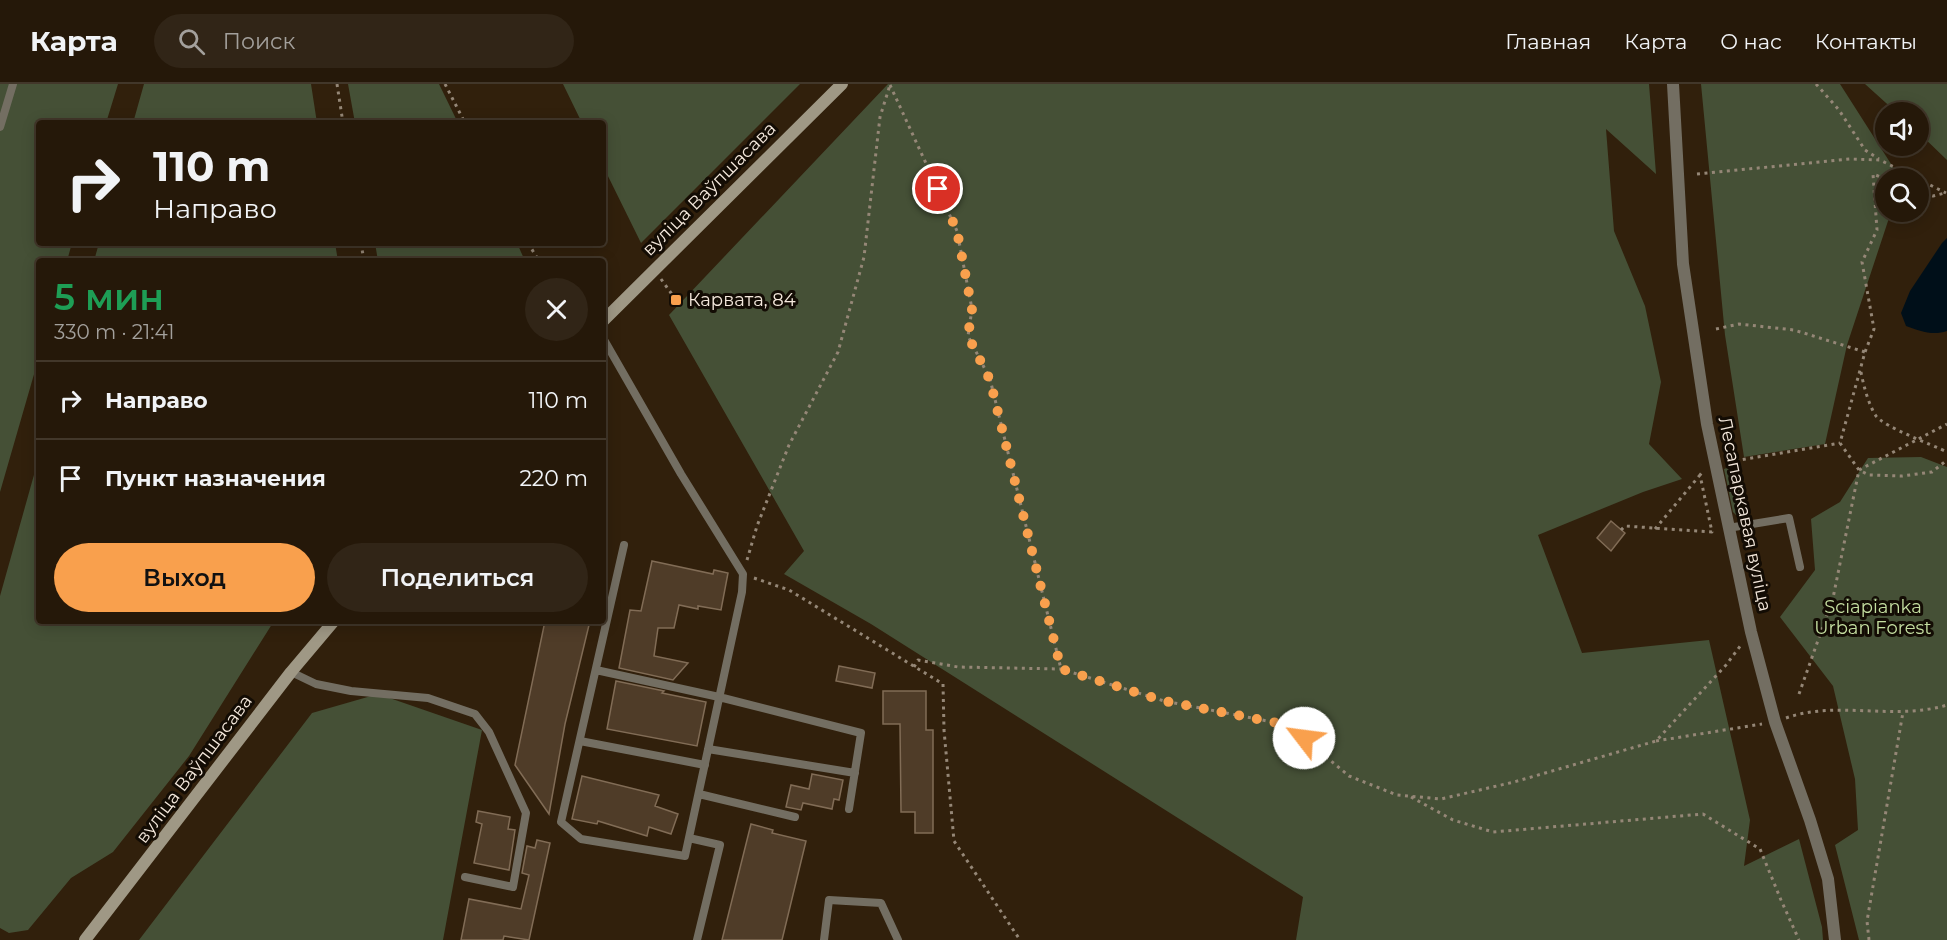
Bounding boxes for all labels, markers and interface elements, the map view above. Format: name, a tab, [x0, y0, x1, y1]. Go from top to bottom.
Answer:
search box	[154, 14, 574, 68]
text: Карта	[30, 24, 118, 58]
icon: search	[175, 25, 208, 58]
text: Поиск	[223, 28, 295, 55]
text: Главная	[1505, 29, 1591, 54]
text: Карта	[1624, 29, 1687, 54]
text: О нас	[1720, 29, 1782, 54]
text: Контакты	[1815, 29, 1917, 54]
map controls	[1875, 102, 1929, 222]
button: sound	[1875, 102, 1929, 156]
street label: вуліца Ваўпшасава	[638, 118, 780, 260]
text: 110 m	[153, 140, 270, 192]
icon: right	[54, 144, 132, 222]
pin	[912, 163, 963, 214]
button: search	[1875, 168, 1929, 222]
icon: arrive	[921, 172, 954, 205]
text: Направо	[153, 192, 277, 225]
text: 5 мин	[54, 275, 164, 319]
button: close	[525, 278, 588, 341]
place label: Карвата, 84	[688, 289, 796, 311]
marker: Карвата, 84	[669, 293, 683, 307]
text: 330 m · 21:41	[54, 320, 174, 344]
icon: right	[54, 384, 87, 417]
text: Направо	[105, 387, 208, 414]
text: 110 m	[528, 387, 588, 414]
street label: Лесапаркавая вуліца	[1714, 415, 1776, 613]
icon: arrive	[54, 462, 87, 495]
text: Пункт назначения	[105, 465, 326, 492]
text: 220 m	[519, 465, 588, 492]
button: Выход	[54, 543, 315, 612]
button: Поделиться	[327, 543, 588, 612]
park label: Sciapianka Urban Forest	[1814, 596, 1932, 639]
street label: вуліца Ваўпшасава	[131, 691, 257, 847]
position arrow	[1272, 706, 1336, 770]

